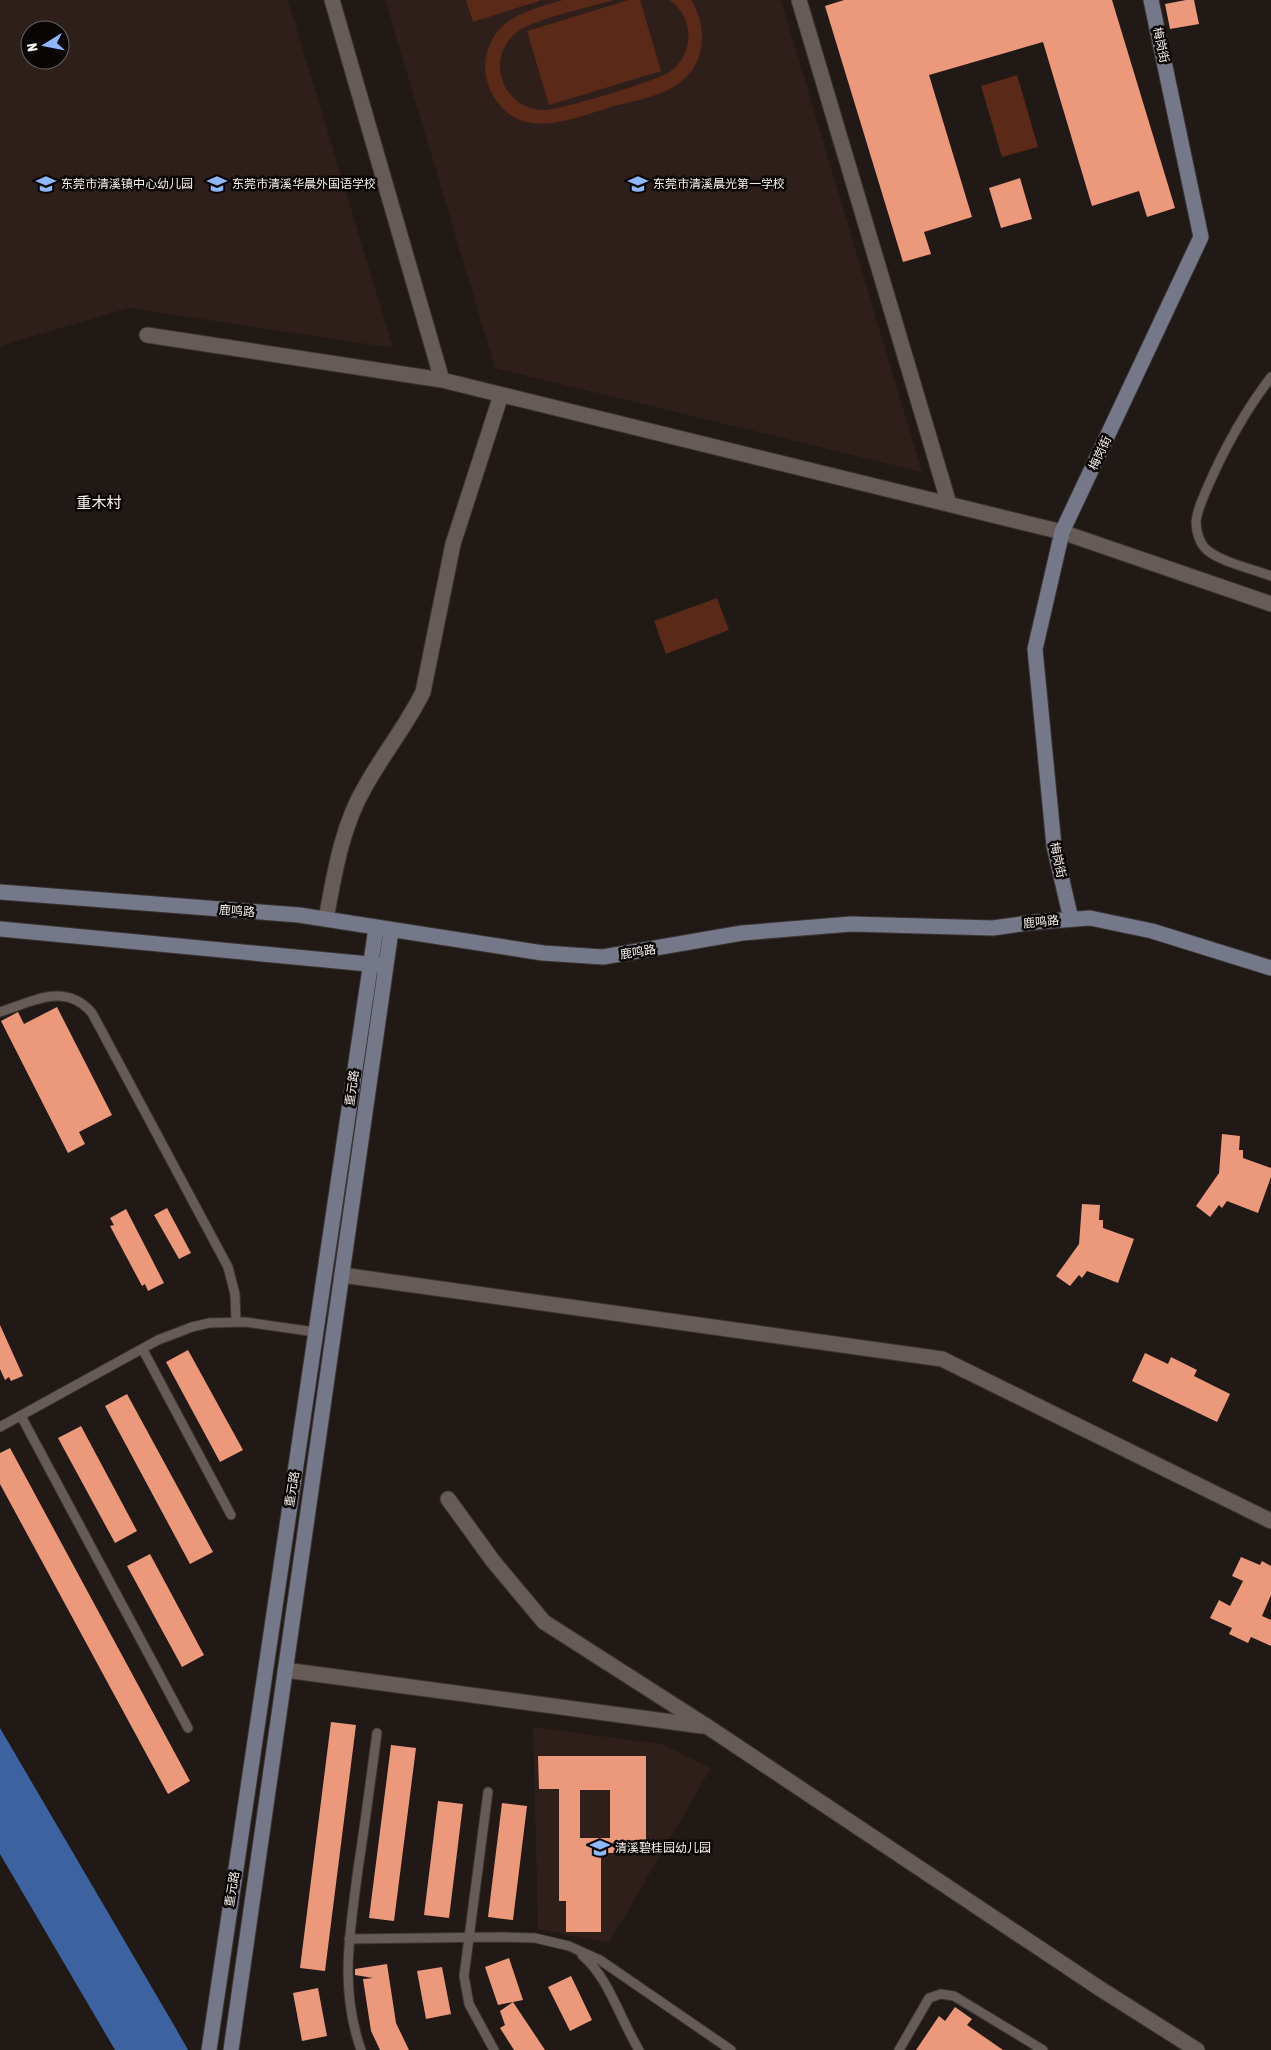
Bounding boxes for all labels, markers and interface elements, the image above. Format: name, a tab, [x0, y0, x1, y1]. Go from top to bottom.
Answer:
north arrow	[20, 20, 70, 70]
street label: 梅岗街	[1150, 26, 1172, 64]
text: N	[24, 42, 41, 53]
school or university icon: 东莞市清溪镇中心幼儿园	[35, 173, 57, 195]
school or university icon: 东莞市清溪华晨外国语学校	[206, 173, 228, 195]
school or university icon: 东莞市清溪晨光第一学校	[627, 173, 649, 195]
place label: 东莞市清溪镇中心幼儿园	[61, 177, 193, 191]
place label: 东莞市清溪华晨外国语学校	[232, 177, 376, 191]
place label: 东莞市清溪晨光第一学校	[653, 177, 785, 191]
street label: 梅岗街	[1086, 434, 1114, 472]
district label: 重木村	[76, 494, 122, 511]
street label: 梅岗街	[1047, 841, 1069, 879]
street label: 鹿鸣路	[219, 903, 255, 919]
street label: 鹿鸣路	[1022, 913, 1060, 931]
street label: 鹿鸣路	[619, 942, 657, 962]
street label: 重元路	[343, 1069, 361, 1107]
street label: 重元路	[282, 1470, 302, 1508]
school or university icon: 清溪碧桂园幼儿园	[589, 1837, 611, 1859]
place label: 清溪碧桂园幼儿园	[615, 1841, 711, 1855]
street label: 重元路	[222, 1870, 242, 1908]

